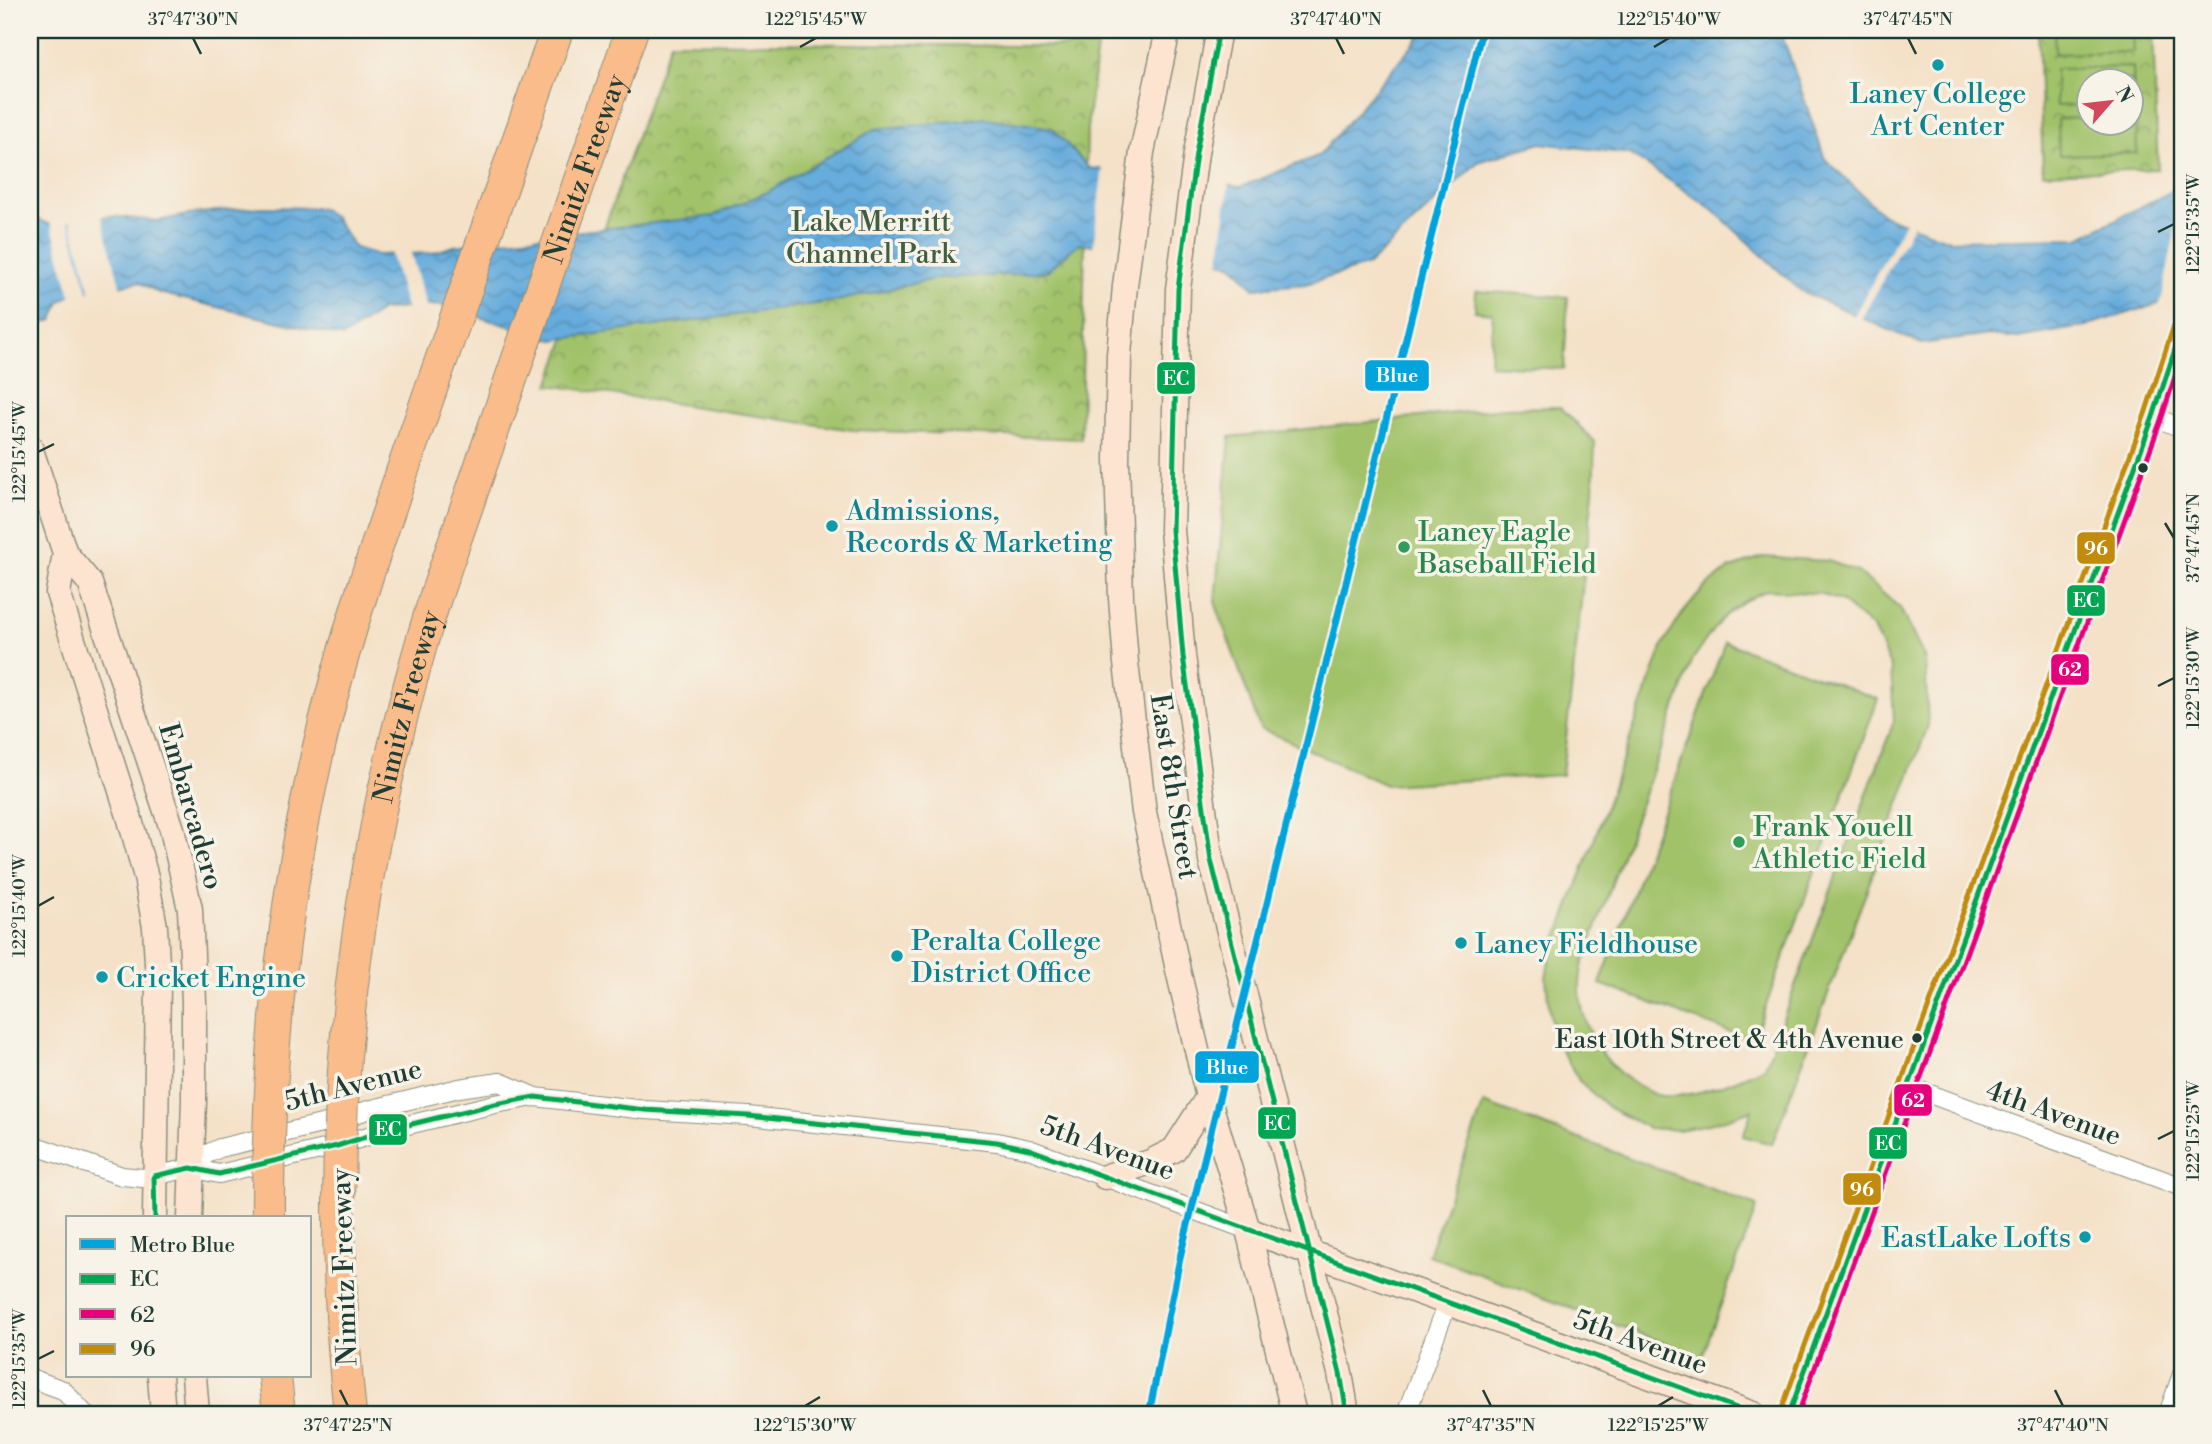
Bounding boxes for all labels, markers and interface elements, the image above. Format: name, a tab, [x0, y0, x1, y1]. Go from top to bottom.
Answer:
text: 37°47'30"N	[148, 8, 239, 31]
text: 122°15'45"W	[766, 8, 867, 31]
text: 37°47'40"N	[1290, 8, 1382, 31]
text: 122°15'40"W	[1618, 8, 1721, 31]
text: 37°47'45"N	[1863, 8, 1953, 31]
marker: Laney College Art Center	[1930, 57, 1946, 73]
north arrow	[2076, 66, 2146, 136]
street label: Nimitz Freeway	[536, 69, 635, 268]
place label: Laney College Art Center	[1850, 77, 2026, 144]
text: N	[2110, 82, 2138, 107]
text: 122°15'35"W	[2182, 173, 2205, 274]
park label: Lake Merritt Channel Park	[786, 205, 957, 272]
line badge: Blue	[1364, 359, 1430, 392]
line badge: EC	[1156, 361, 1196, 395]
text: Blue	[1376, 364, 1418, 388]
text: EC	[1163, 367, 1189, 391]
text: 122°15'45"W	[8, 401, 31, 502]
unlabelled marker	[2136, 461, 2150, 475]
text: 37°47'45"N	[2182, 493, 2205, 583]
place label: Admissions, Records & Marketing	[845, 494, 1113, 561]
place label: Laney Eagle Baseball Field	[1417, 515, 1596, 582]
marker: Admissions, Records & Marketing	[824, 518, 840, 534]
line badge: 96	[2076, 531, 2116, 565]
text: 96	[2084, 537, 2108, 561]
marker: Laney Eagle Baseball Field	[1396, 539, 1412, 555]
line badge: EC	[2066, 584, 2106, 617]
text: EC	[2073, 589, 2099, 613]
street label: Nimitz Freeway	[366, 606, 449, 806]
text: 122°15'30"W	[2182, 626, 2205, 729]
line badge: 62	[2050, 653, 2090, 686]
text: 62	[2058, 658, 2082, 682]
street label: East 8th Street	[1142, 691, 1205, 882]
street label: Embarcadero	[150, 719, 231, 894]
place label: Frank Youell Athletic Field	[1752, 810, 1926, 877]
marker: Frank Youell Athletic Field	[1731, 834, 1747, 850]
text: 122°15'40"W	[8, 854, 31, 957]
place label: Peralta College District Office	[911, 924, 1101, 991]
place label: Laney Fieldhouse	[1475, 927, 1698, 962]
marker: Laney Fieldhouse	[1453, 935, 1469, 951]
marker: Peralta College District Office	[889, 948, 905, 964]
place label: Cricket Engine	[116, 961, 306, 996]
marker: Cricket Engine	[94, 969, 110, 985]
place label: East 10th Street & 4th Avenue	[1555, 1024, 1904, 1056]
marker: East 10th Street & 4th Avenue	[1910, 1031, 1924, 1045]
line badge: Blue	[1194, 1050, 1260, 1084]
street label: 5th Avenue	[281, 1051, 426, 1119]
text: Blue	[1206, 1056, 1248, 1080]
street label: 4th Avenue	[1981, 1073, 2126, 1154]
text: 122°15'25"W	[2182, 1080, 2205, 1181]
line badge: 62	[1893, 1083, 1933, 1117]
text: 62	[1901, 1089, 1925, 1113]
line badge: EC	[1257, 1106, 1297, 1140]
street label: 5th Avenue	[1036, 1108, 1179, 1189]
text: EC	[1264, 1112, 1290, 1136]
line badge: EC	[368, 1113, 408, 1146]
text: EC	[375, 1118, 401, 1142]
line badge: EC	[1868, 1126, 1908, 1160]
text: EC	[1875, 1132, 1901, 1156]
street label: Nimitz Freeway	[324, 1167, 365, 1366]
line badge: 96	[1842, 1172, 1882, 1206]
text: 96	[1850, 1178, 1874, 1202]
legend	[66, 1216, 312, 1378]
place label: EastLake Lofts	[1881, 1221, 2071, 1256]
marker: EastLake Lofts	[2077, 1229, 2093, 1245]
text: Metro Blue	[130, 1233, 235, 1259]
text: EC	[130, 1267, 159, 1293]
street label: 5th Avenue	[1569, 1302, 1712, 1383]
text: 62	[130, 1303, 155, 1329]
text: 122°15'35"W	[8, 1308, 31, 1409]
text: 96	[130, 1337, 156, 1363]
text: 37°47'25"N	[304, 1414, 393, 1437]
text: 122°15'30"W	[754, 1414, 857, 1437]
text: 37°47'35"N	[1447, 1414, 1536, 1437]
text: 122°15'25"W	[1608, 1414, 1709, 1437]
text: 37°47'40"N	[2017, 1414, 2109, 1437]

